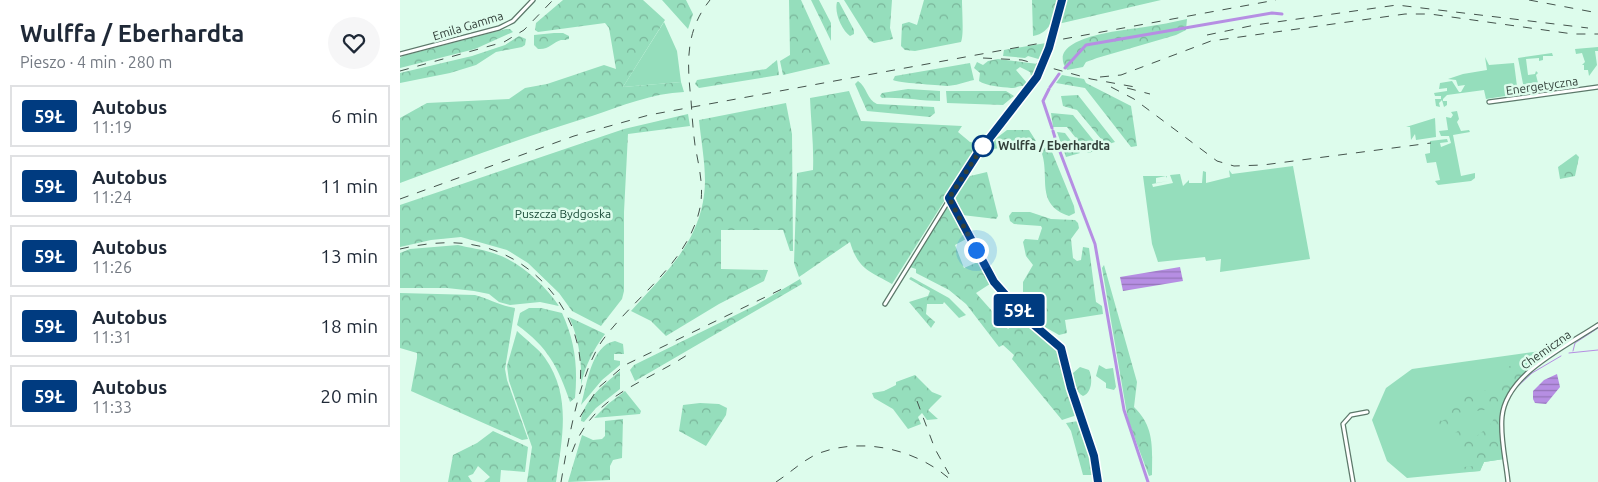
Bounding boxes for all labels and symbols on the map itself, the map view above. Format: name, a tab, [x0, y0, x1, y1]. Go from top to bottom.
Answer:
street label: Emila Gamma	[431, 9, 505, 42]
street label: Energetyczna	[1505, 74, 1579, 97]
marker: Wulffa / Eberhardta	[972, 135, 994, 157]
place label: Wulffa / Eberhardta	[998, 139, 1110, 152]
park label: Puszcza Bydgoska	[515, 207, 611, 220]
your location	[964, 238, 989, 263]
line badge: 59Ł	[990, 294, 1048, 326]
street label: Chemiczna	[1518, 328, 1573, 372]

